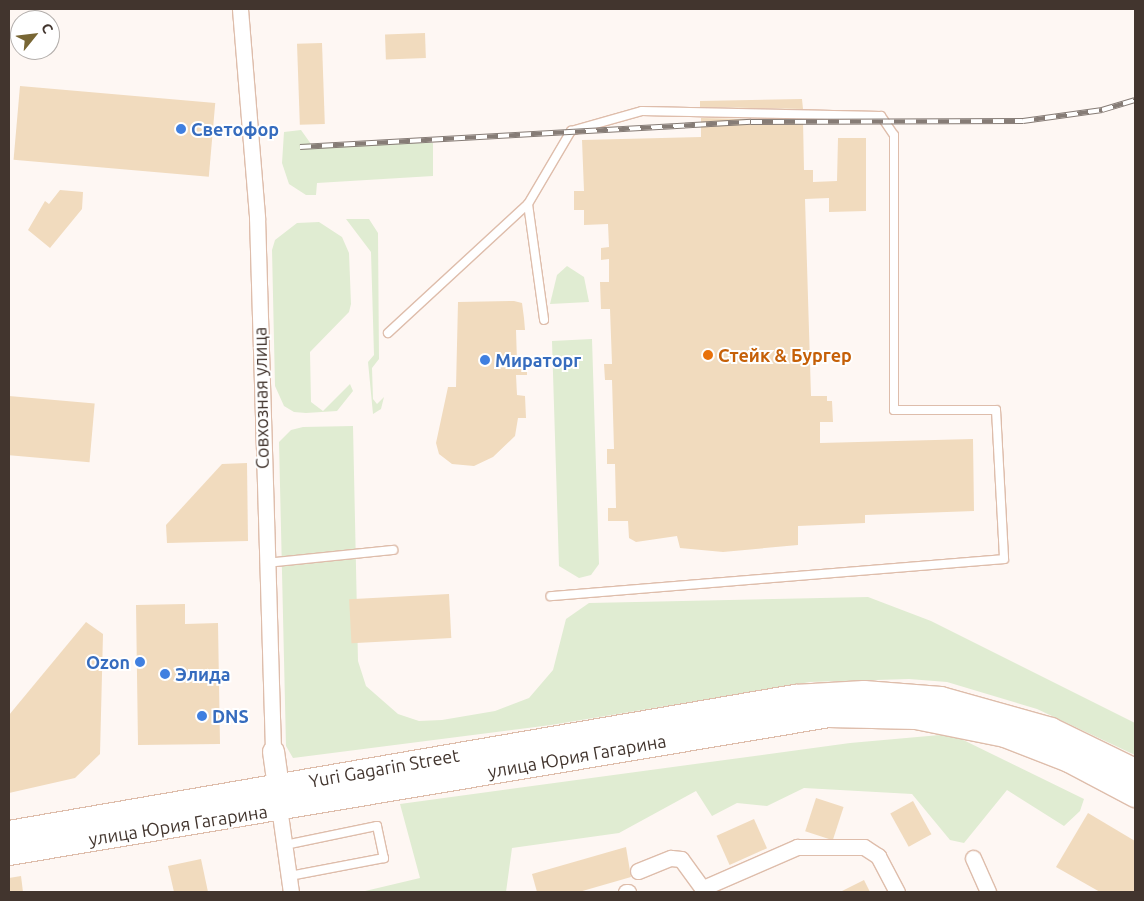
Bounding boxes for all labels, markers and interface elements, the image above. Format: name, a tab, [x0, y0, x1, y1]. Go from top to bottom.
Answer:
north arrow	[10, 10, 60, 60]
text: С	[38, 20, 56, 36]
place label: Светофор	[191, 118, 279, 140]
marker: Светофор	[175, 123, 187, 135]
street label: Совхозная улица	[249, 327, 273, 469]
place label: Стейк & Бургер	[718, 344, 852, 366]
place label: Мираторг	[495, 349, 581, 371]
marker: Стейк & Бургер	[702, 349, 714, 361]
marker: Мираторг	[479, 354, 491, 366]
place label: Ozon	[86, 651, 130, 673]
marker: Ozon	[134, 656, 146, 668]
place label: Элида	[175, 663, 231, 685]
marker: Элида	[159, 668, 171, 680]
place label: DNS	[212, 705, 249, 727]
marker: DNS	[196, 710, 208, 722]
street label: улица Юрия Гагарина	[486, 730, 668, 782]
street label: Yuri Gagarin Street	[307, 744, 461, 792]
street label: улица Юрия Гагарина	[87, 800, 269, 850]

